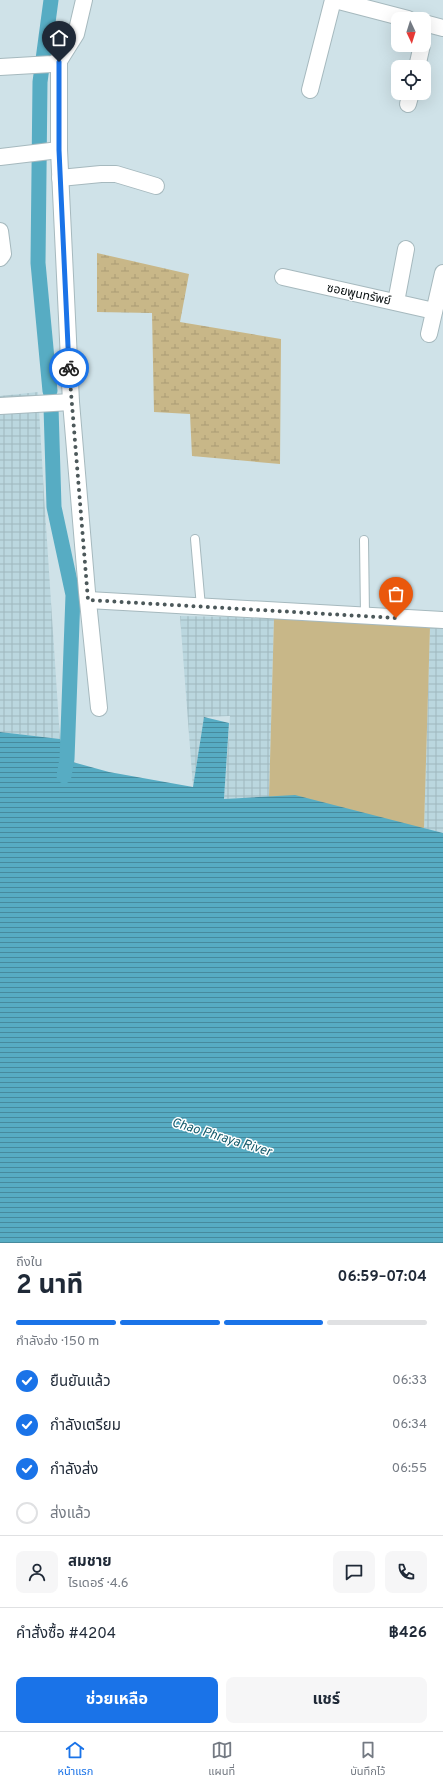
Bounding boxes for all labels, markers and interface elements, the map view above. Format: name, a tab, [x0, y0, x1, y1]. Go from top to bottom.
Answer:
north arrow	[391, 12, 431, 52]
map controls	[391, 12, 431, 100]
pin	[42, 21, 76, 62]
icon: home	[48, 27, 70, 49]
button: locate	[391, 60, 431, 100]
street label: ซอยพูนทรัพย์	[325, 280, 392, 310]
courier	[49, 348, 89, 388]
icon: bike	[58, 357, 80, 379]
pin	[379, 577, 413, 618]
icon: bag	[385, 583, 407, 605]
water label: Chao Phraya River	[170, 1115, 274, 1161]
text: ถึงใน	[16, 1255, 42, 1271]
text: 06:59–07:04	[338, 1268, 427, 1287]
text: 2 นาที	[16, 1270, 83, 1303]
text: กำลังส่ง · 150 m	[16, 1334, 99, 1350]
icon: check	[16, 1370, 38, 1392]
text: ยืนยันแล้ว	[50, 1373, 111, 1392]
text: 06:33	[392, 1373, 427, 1389]
icon: check	[16, 1414, 38, 1436]
text: กำลังเตรียม	[50, 1417, 121, 1436]
text: 06:34	[392, 1417, 427, 1433]
icon: check	[16, 1458, 38, 1480]
text: กำลังส่ง	[50, 1461, 98, 1480]
text: 06:55	[392, 1461, 427, 1477]
text: ส่งแล้ว	[50, 1505, 91, 1524]
button: person	[16, 1551, 58, 1593]
button: chat	[333, 1551, 375, 1593]
button: phone	[385, 1551, 427, 1593]
text: สมชาย	[68, 1553, 112, 1572]
text: ไรเดอร์ · 4.6	[68, 1576, 129, 1592]
text: ฿426	[389, 1624, 427, 1643]
text: คำสั่งซื้อ #4204	[16, 1625, 116, 1644]
button: ช่วยเหลือ	[16, 1677, 218, 1723]
button: แชร์	[226, 1677, 427, 1723]
tab: หน้าแรก	[58, 1739, 93, 1780]
tab: แผนที่	[208, 1739, 235, 1780]
tab: บันทึกไว้	[350, 1739, 385, 1780]

